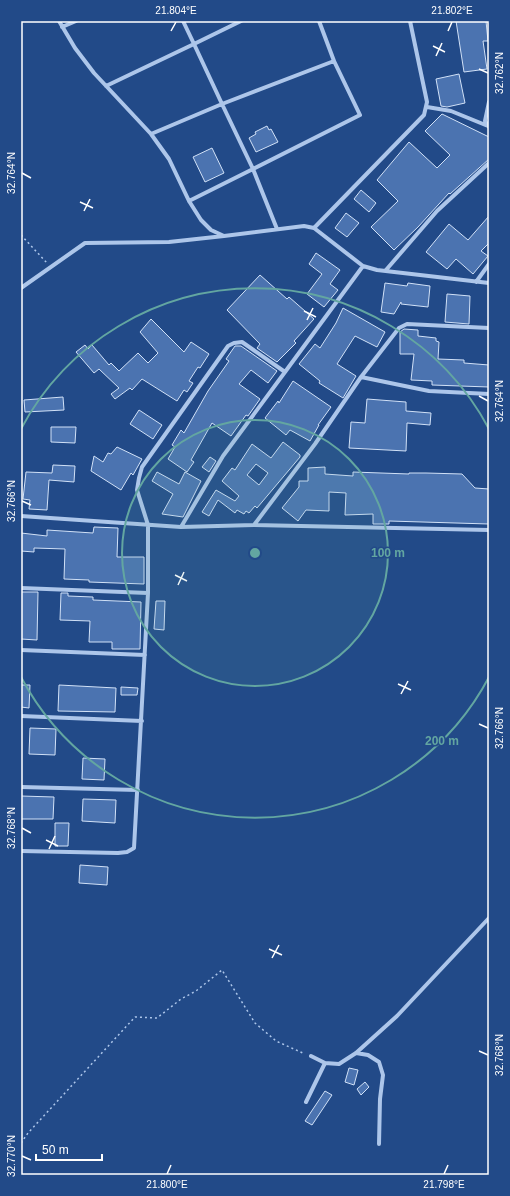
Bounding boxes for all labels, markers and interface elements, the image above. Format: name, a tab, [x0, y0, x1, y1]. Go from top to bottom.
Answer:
text: 21.804°E	[155, 5, 197, 16]
text: 21.802°E	[431, 5, 473, 16]
text: 32.762°N	[494, 52, 505, 94]
text: 32.764°N	[6, 152, 17, 194]
text: 32.764°N	[494, 380, 505, 422]
text: 32.766°N	[6, 480, 17, 522]
centre of rings	[248, 546, 262, 560]
text: 100 m	[371, 546, 405, 560]
text: 32.766°N	[494, 707, 505, 749]
text: 200 m	[425, 734, 459, 748]
text: 32.768°N	[6, 807, 17, 849]
text: 32.768°N	[494, 1034, 505, 1076]
text: 32.770°N	[6, 1135, 17, 1177]
scale bar	[36, 1136, 102, 1162]
text: 50 m	[42, 1143, 69, 1157]
text: 21.800°E	[146, 1179, 188, 1190]
text: 21.798°E	[423, 1179, 465, 1190]

